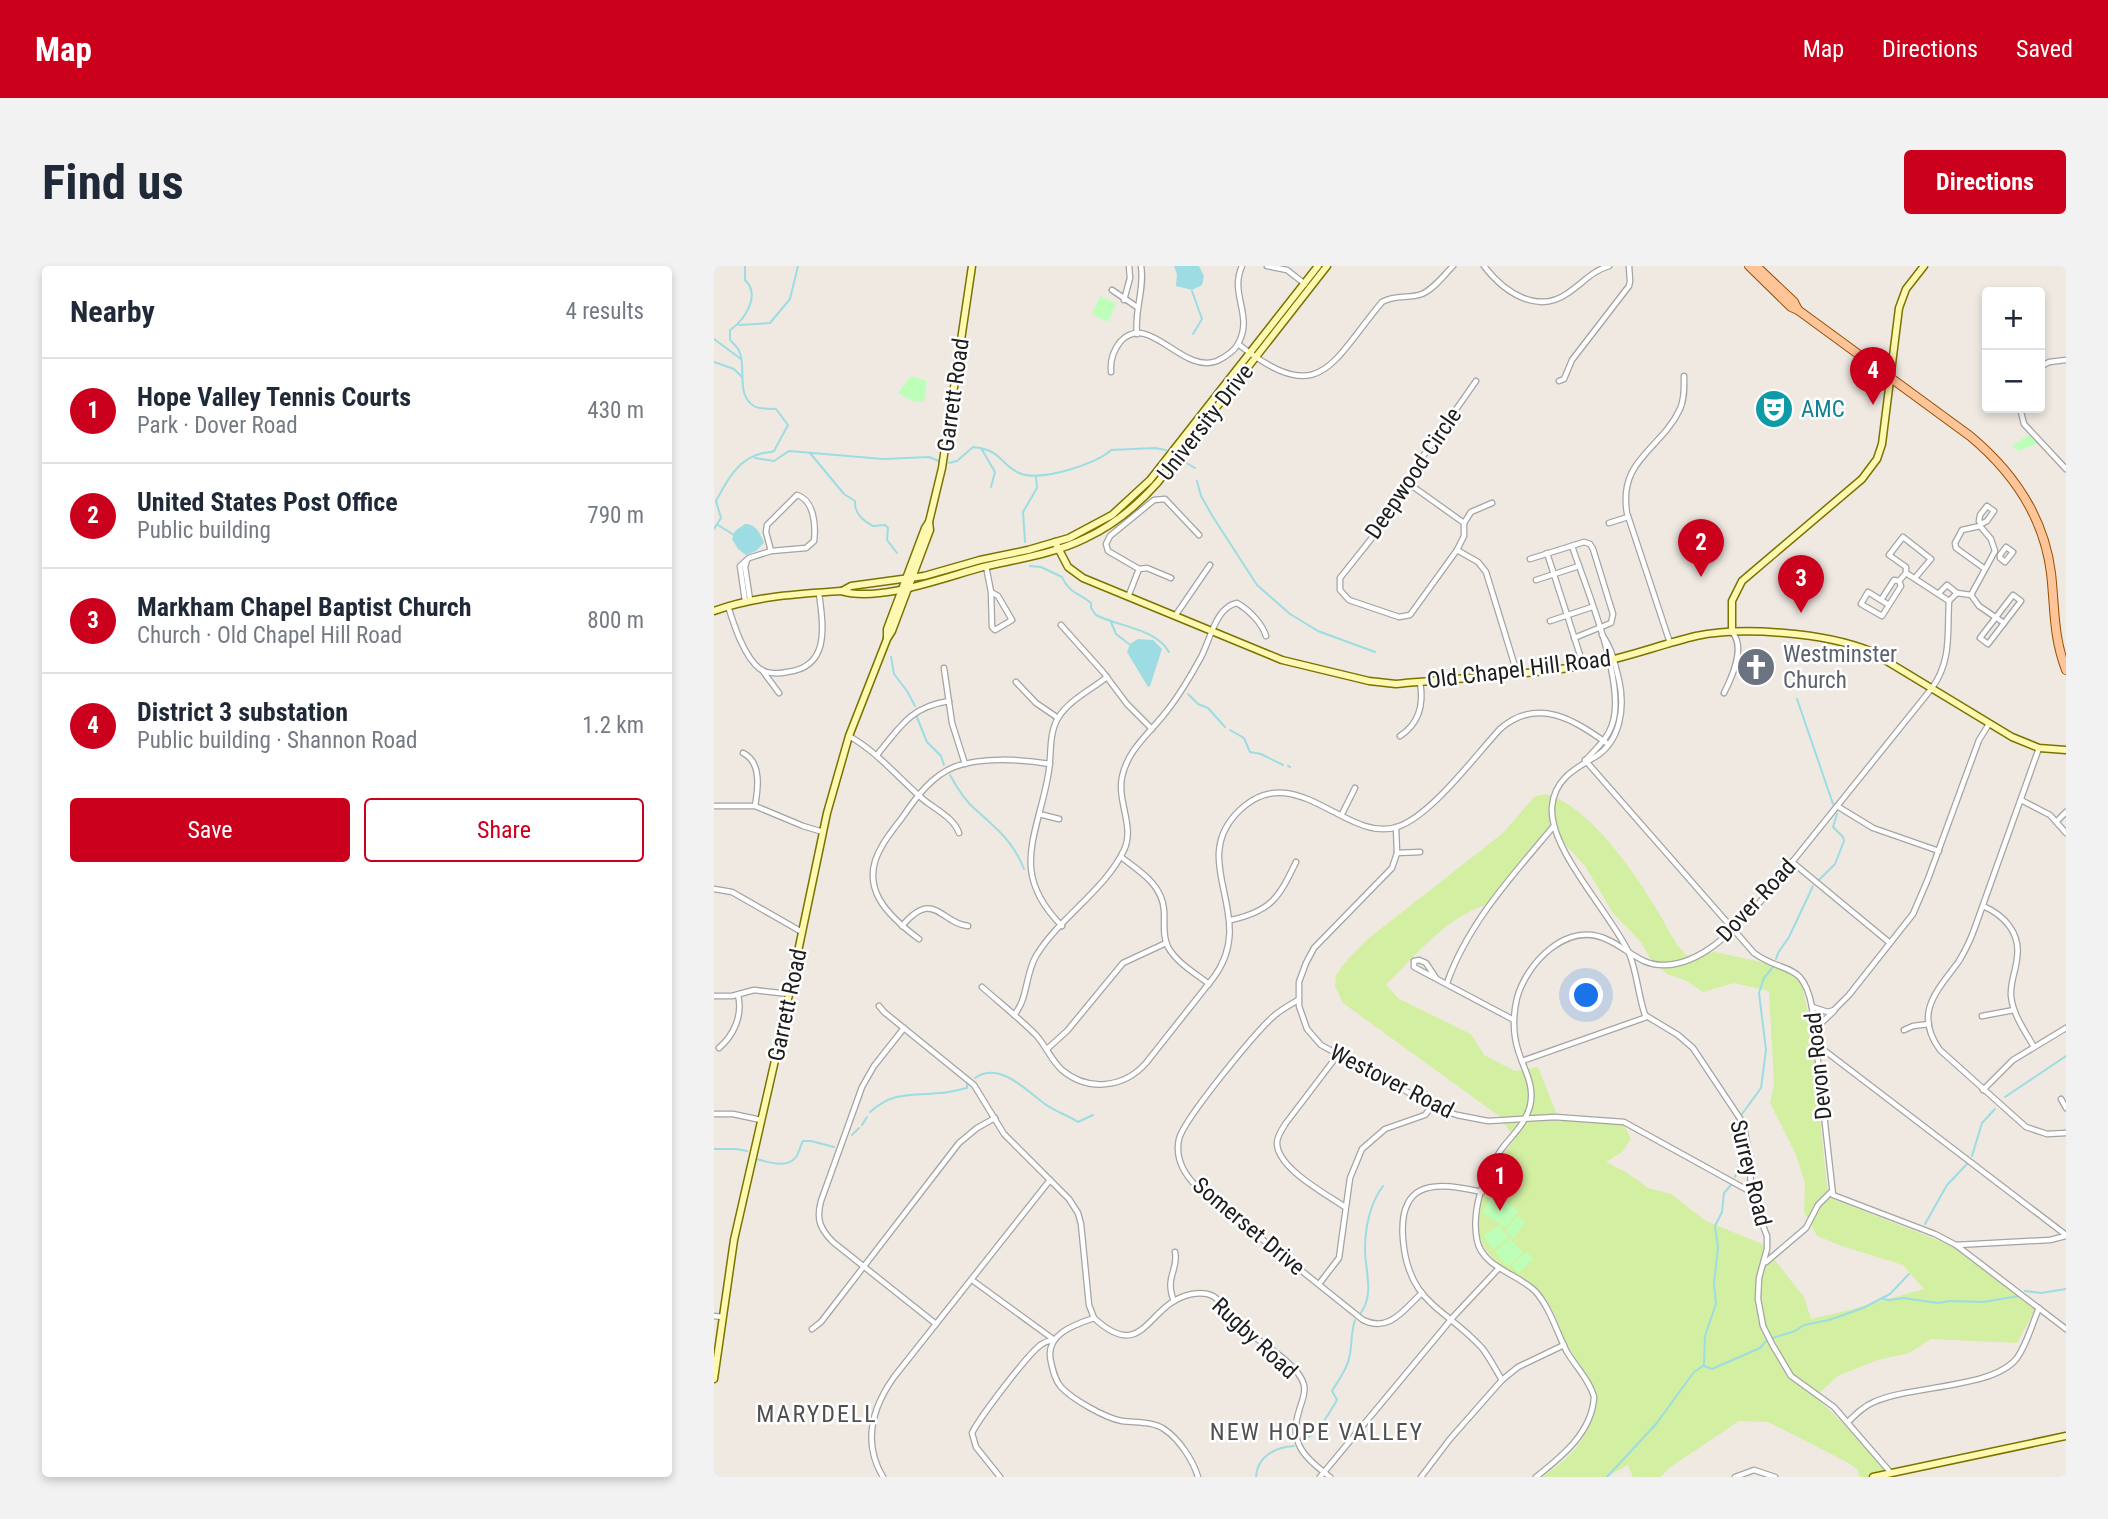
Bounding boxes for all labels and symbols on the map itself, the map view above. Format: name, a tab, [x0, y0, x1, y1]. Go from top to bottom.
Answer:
street label: Garrett Road	[932, 337, 975, 454]
pin: 4	[1850, 347, 1896, 405]
street label: University Drive	[1152, 359, 1259, 486]
theatre icon: AMC	[1753, 388, 1795, 430]
place label: AMC	[1801, 396, 1845, 423]
street label: Deepwood Circle	[1360, 402, 1467, 544]
pin: 2	[1678, 519, 1724, 577]
pin: 3	[1778, 555, 1824, 613]
place label: Westminster Church	[1783, 641, 1897, 694]
street label: Old Chapel Hill Road	[1426, 645, 1613, 694]
church icon: Westminster Church	[1735, 646, 1777, 688]
street label: Dover Road	[1711, 853, 1802, 947]
street label: Garrett Road	[762, 946, 813, 1064]
your location	[1569, 978, 1603, 1012]
street label: Devon Road	[1799, 1011, 1838, 1121]
street label: Westover Road	[1325, 1039, 1458, 1124]
street label: Surrey Road	[1724, 1117, 1777, 1229]
pin: 1	[1477, 1153, 1523, 1211]
street label: Somerset Drive	[1187, 1172, 1310, 1281]
street label: Rugby Road	[1206, 1292, 1303, 1385]
district label: MARYDELL	[756, 1400, 878, 1428]
district label: NEW HOPE VALLEY	[1210, 1418, 1424, 1446]

